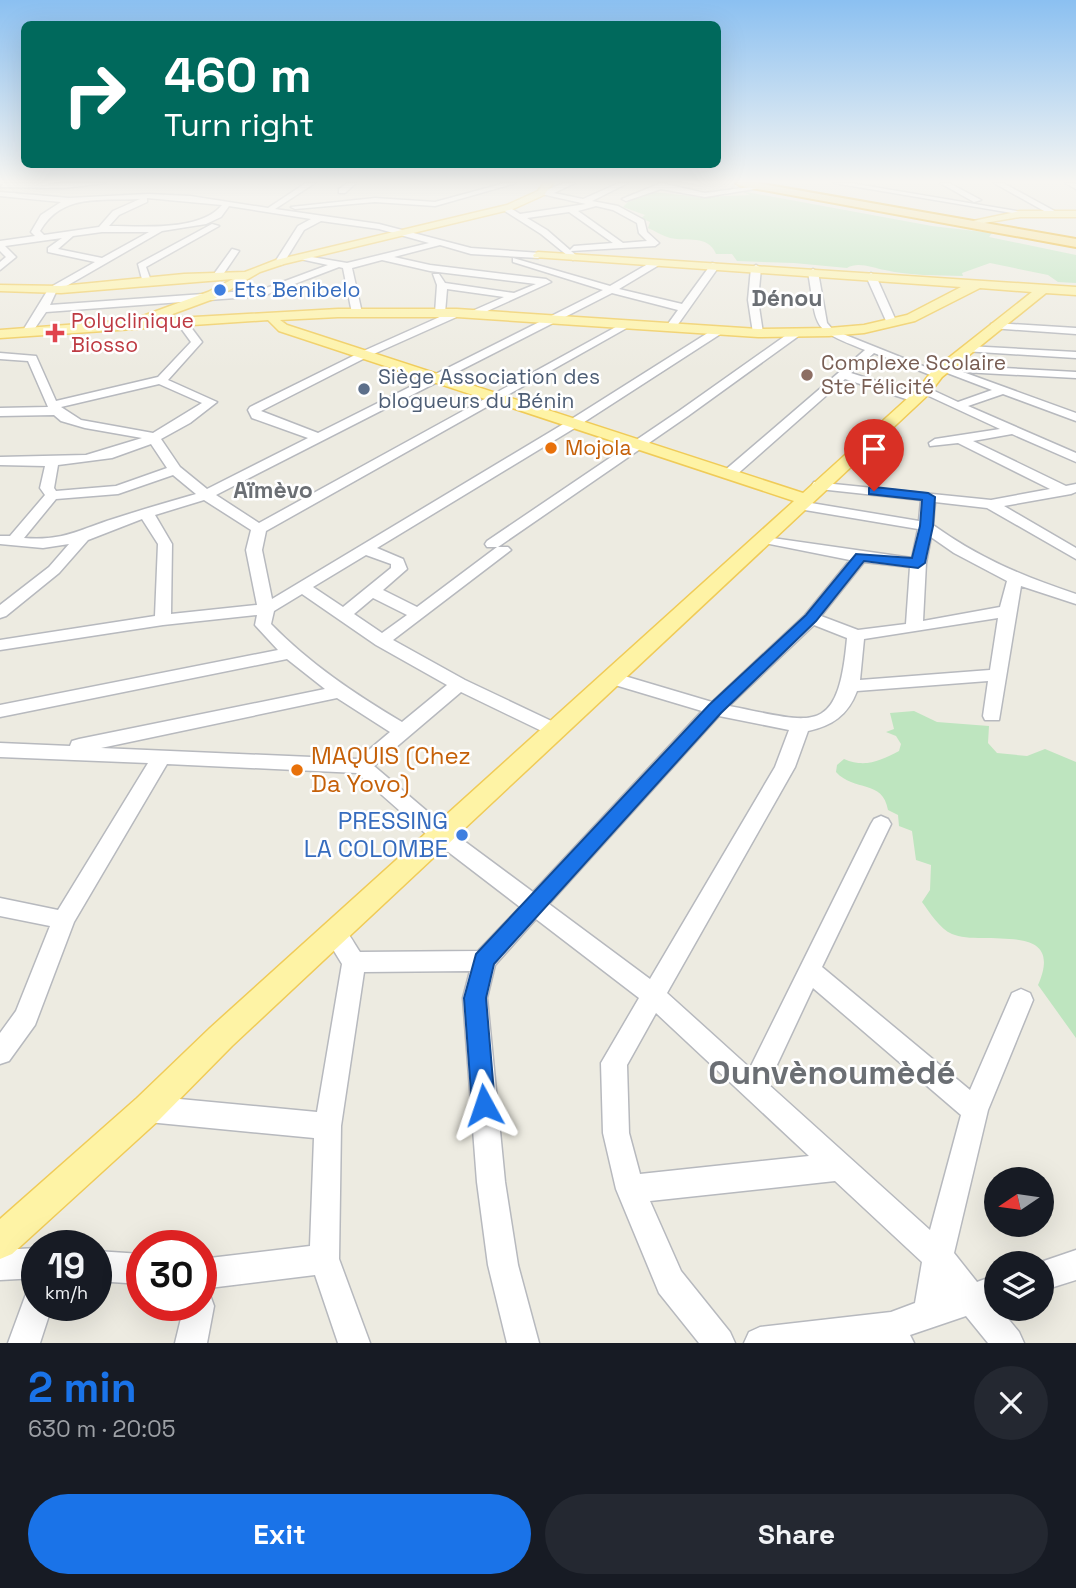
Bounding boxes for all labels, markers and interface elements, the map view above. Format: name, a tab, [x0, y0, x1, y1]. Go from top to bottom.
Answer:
text: 460 m	[164, 44, 312, 106]
icon: right	[49, 49, 140, 140]
text: Turn right	[164, 105, 314, 145]
place label: Ets Benibelo	[234, 276, 360, 303]
marker: Ets Benibelo	[212, 282, 228, 298]
district label: Dénou	[751, 283, 823, 313]
place label: Polyclinique Biosso	[71, 307, 194, 358]
marker: Polyclinique Biosso	[45, 323, 65, 343]
place label: Complexe Scolaire Ste Félicité	[821, 349, 1006, 400]
place label: Siège Association des blogueurs du Bénin	[378, 363, 600, 414]
marker: Complexe Scolaire Ste Félicité	[799, 367, 815, 383]
marker: Siège Association des blogueurs du Bénin	[356, 381, 372, 397]
pin	[844, 419, 904, 491]
icon: arrive	[855, 430, 893, 468]
place label: Mojola	[565, 434, 632, 461]
marker: Mojola	[543, 440, 559, 456]
district label: Aïmèvo	[233, 475, 313, 505]
place label: MAQUIS (Chez Da Yovo)	[311, 740, 471, 799]
marker: MAQUIS (Chez Da Yovo)	[289, 762, 305, 778]
place label: PRESSING LA COLOMBE	[304, 805, 448, 864]
marker: PRESSING LA COLOMBE	[454, 827, 470, 843]
district label: Ounvènoumèdé	[708, 1052, 956, 1094]
position arrow	[447, 1068, 521, 1142]
north arrow	[984, 1167, 1054, 1237]
map controls	[984, 1167, 1054, 1321]
speed limit sign: 30	[126, 1230, 217, 1321]
text: 19	[48, 1244, 85, 1288]
button: layers	[984, 1251, 1054, 1321]
text: km/h	[45, 1281, 88, 1304]
text: 2 min	[28, 1361, 137, 1414]
button: close	[974, 1366, 1048, 1440]
text: 630 m · 20:05	[28, 1414, 175, 1444]
button: Exit	[28, 1494, 531, 1574]
button: Share	[545, 1494, 1048, 1574]

